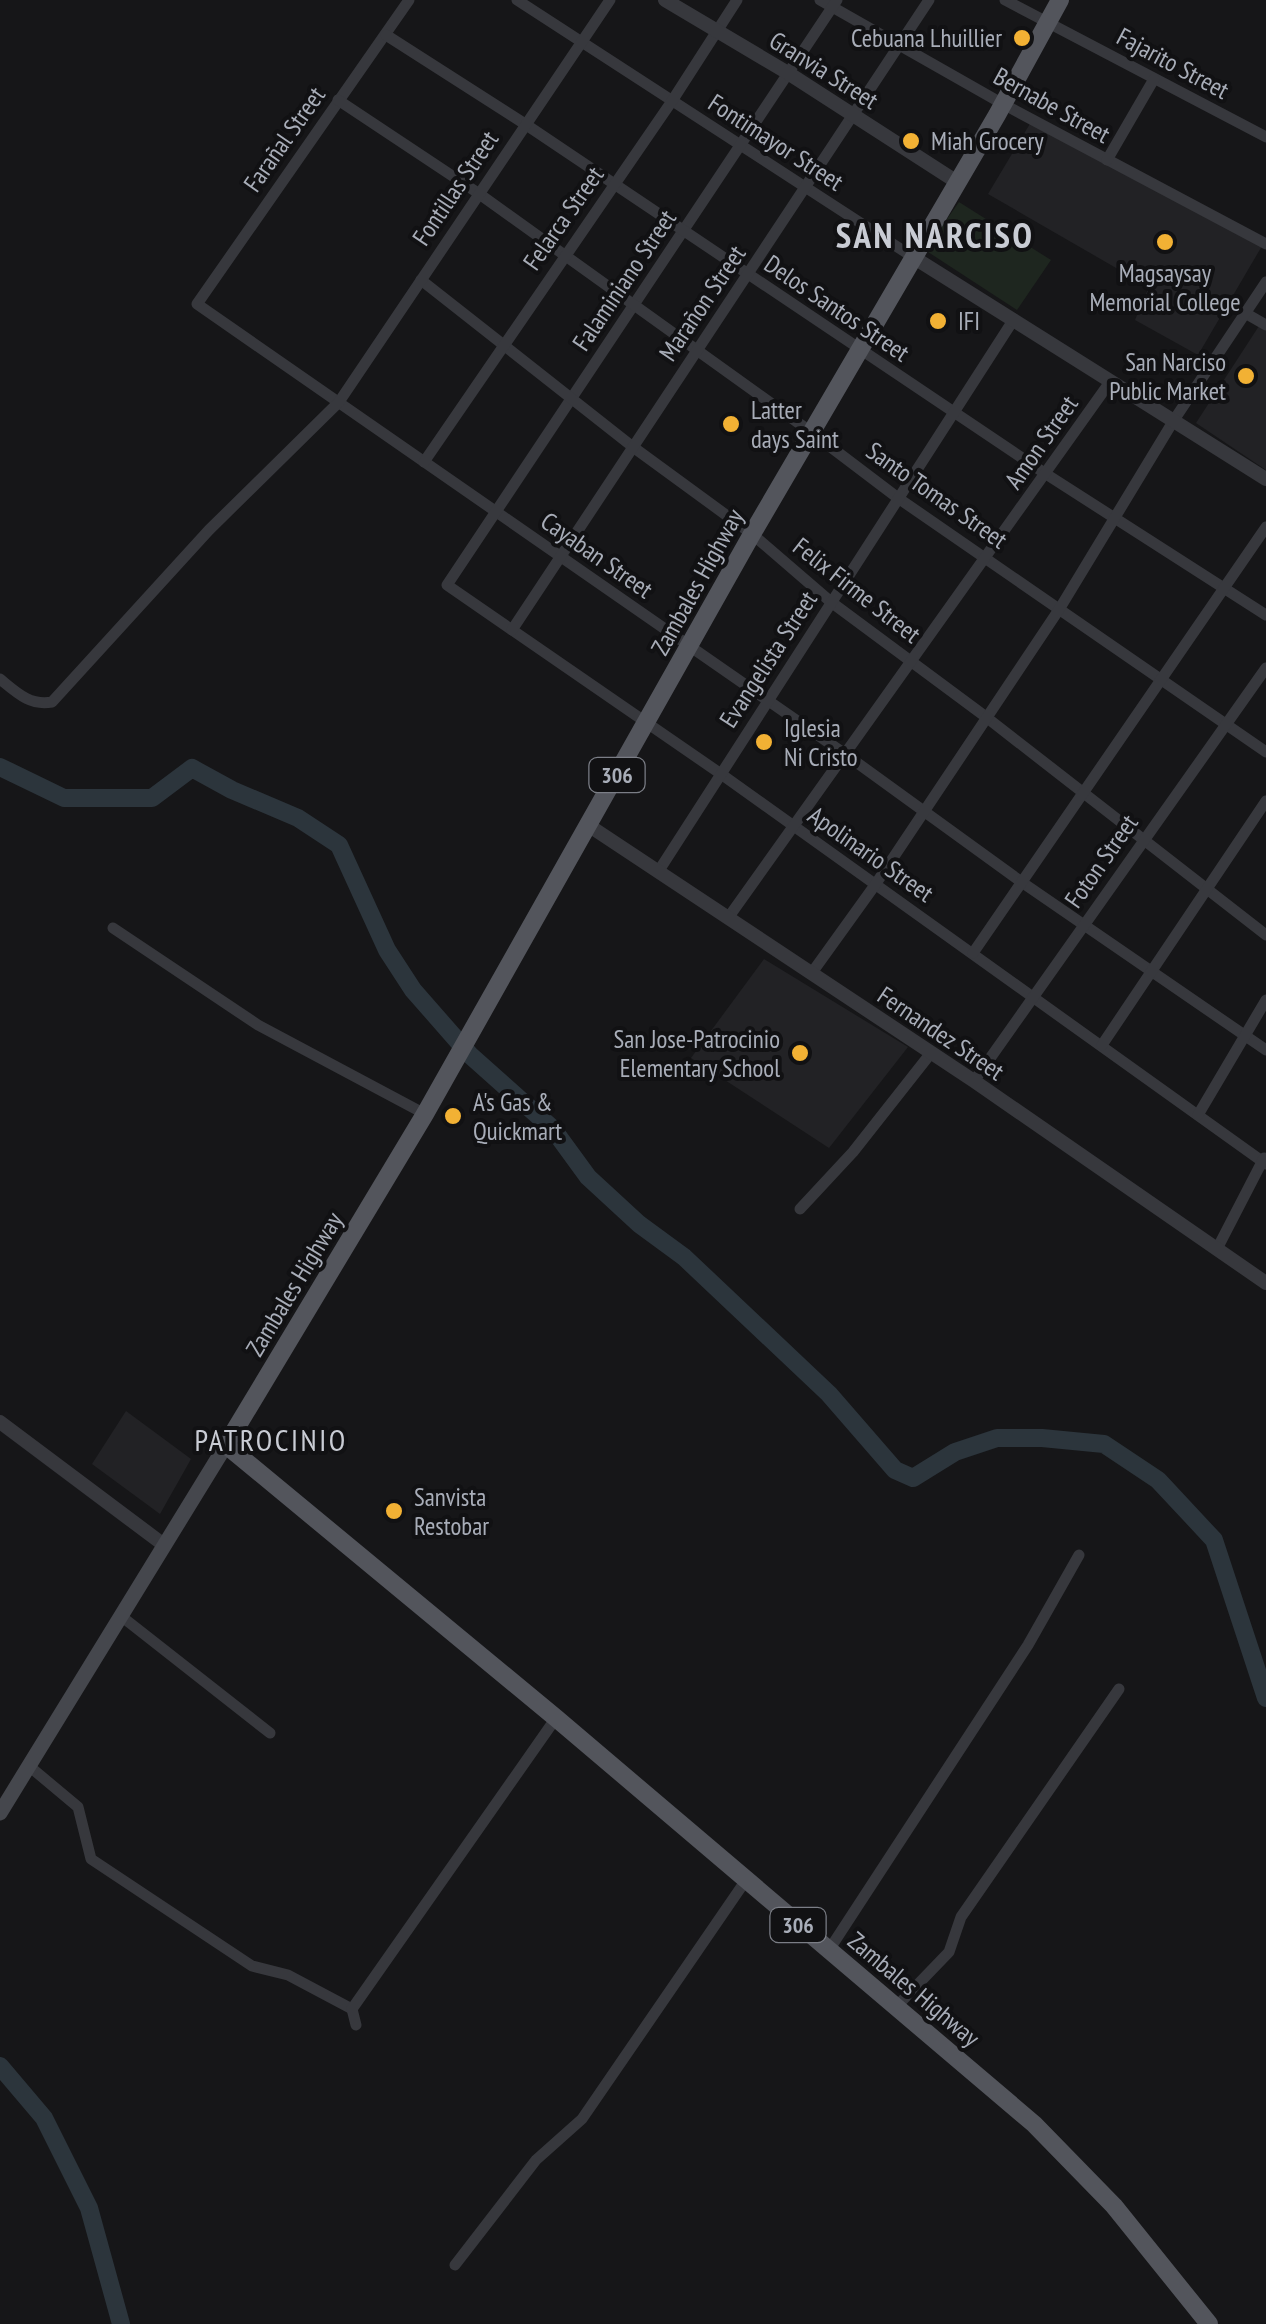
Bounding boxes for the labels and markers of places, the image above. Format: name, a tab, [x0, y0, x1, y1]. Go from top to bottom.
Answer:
place label: Cebuana Lhuillier	[851, 22, 1002, 54]
marker: Cebuana Lhuillier	[1011, 27, 1033, 49]
place label: Miah Grocery	[931, 125, 1044, 157]
marker: Miah Grocery	[900, 130, 922, 152]
marker: Magsaysay Memorial College	[1154, 231, 1176, 253]
place label: Magsaysay Memorial College	[1089, 257, 1241, 318]
place label: IFI	[958, 305, 980, 337]
marker: IFI	[927, 310, 949, 332]
place label: San Narciso Public Market	[1109, 346, 1226, 407]
marker: San Narciso Public Market	[1235, 365, 1257, 387]
place label: Latter days Saint	[751, 394, 839, 455]
marker: Latter days Saint	[720, 413, 742, 435]
place label: Iglesia Ni Cristo	[784, 712, 858, 773]
marker: Iglesia Ni Cristo	[753, 731, 775, 753]
place label: San Jose-Patrocinio Elementary School	[613, 1023, 780, 1084]
marker: San Jose-Patrocinio Elementary School	[789, 1042, 811, 1064]
place label: A's Gas & Quickmart	[473, 1086, 562, 1147]
marker: A's Gas & Quickmart	[442, 1105, 464, 1127]
place label: Sanvista Restobar	[414, 1481, 489, 1542]
marker: Sanvista Restobar	[383, 1500, 405, 1522]

